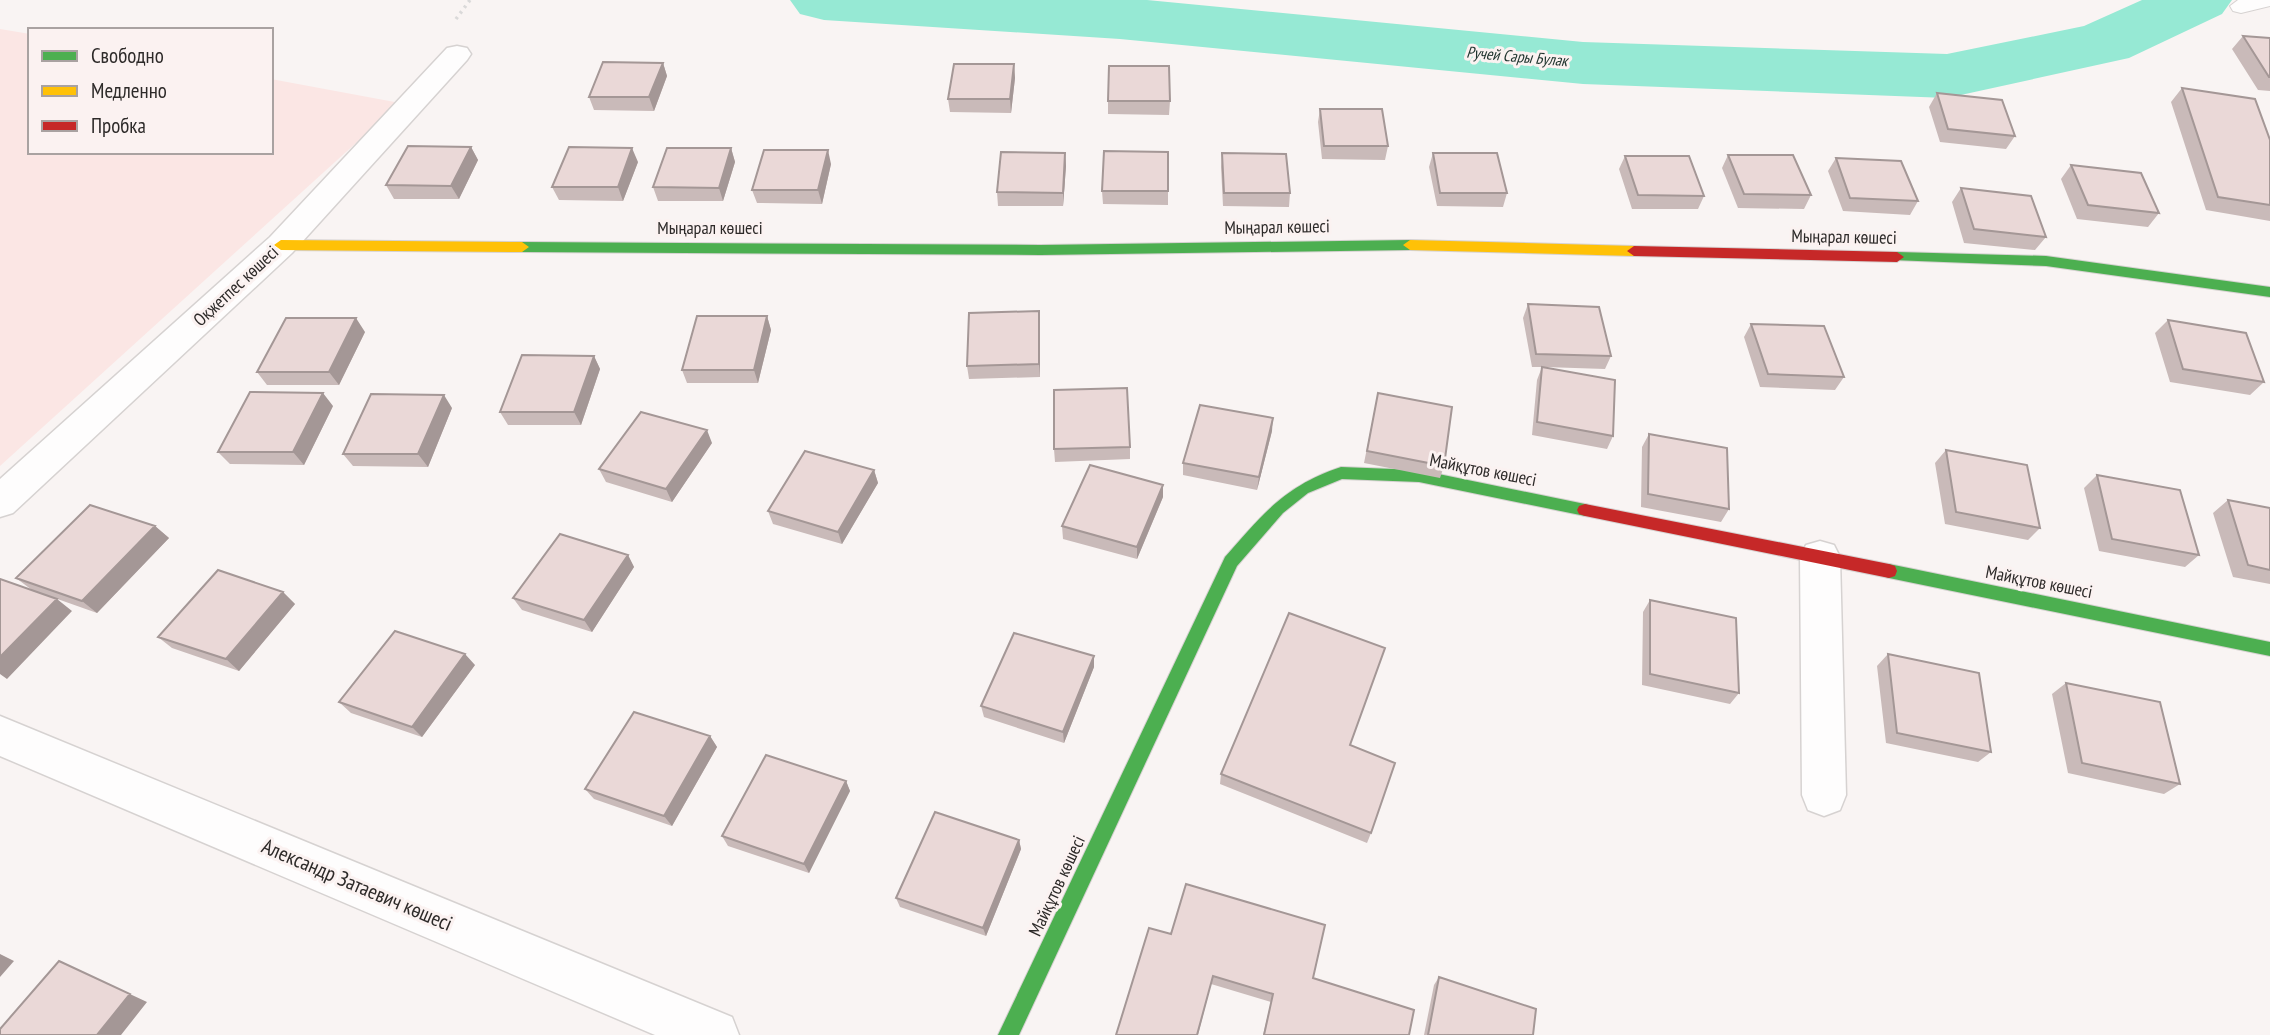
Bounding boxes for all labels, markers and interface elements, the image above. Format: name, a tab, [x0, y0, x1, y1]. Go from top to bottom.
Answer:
legend	[28, 28, 273, 154]
text: Свободно	[91, 42, 164, 69]
water label: Ручей Сары Булак	[1466, 42, 1570, 71]
text: Медленно	[91, 77, 167, 104]
text: Пробка	[91, 112, 146, 139]
street label: Мыңарал көшесі	[1224, 214, 1330, 239]
street label: Мыңарал көшесі	[657, 216, 763, 239]
street label: Мыңарал көшесі	[1791, 224, 1897, 249]
street label: Оқжетпес көшесі	[188, 240, 283, 331]
street label: Майқұтов көшесі	[1428, 448, 1538, 491]
street label: Майқұтов көшесі	[1984, 560, 2094, 603]
street label: Александр Затаевич көшесі	[258, 832, 457, 937]
street label: Майқұтов көшесі	[1023, 832, 1090, 940]

